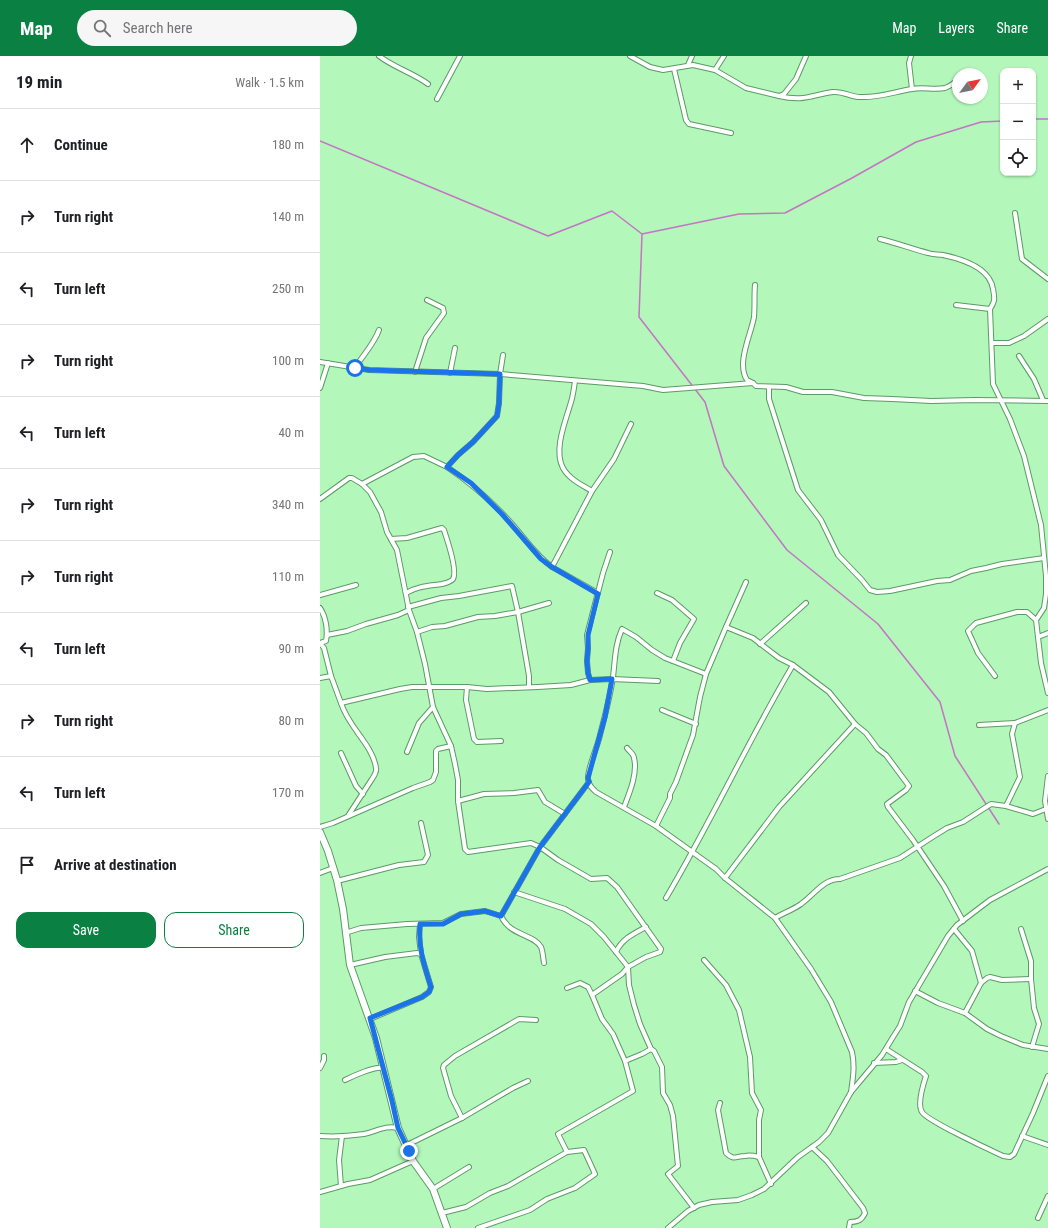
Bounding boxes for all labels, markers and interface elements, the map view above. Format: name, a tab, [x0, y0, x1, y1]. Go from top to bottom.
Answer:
search box	[77, 10, 357, 46]
text: Map	[20, 17, 53, 40]
icon: search	[91, 17, 113, 39]
text: Search here	[123, 19, 193, 37]
text: Map	[892, 20, 916, 36]
text: Layers	[938, 20, 975, 36]
text: Share	[997, 20, 1028, 36]
north arrow	[952, 68, 988, 104]
map controls	[1000, 68, 1036, 176]
button: +	[1000, 68, 1036, 104]
text: 19 min	[16, 72, 62, 92]
text: Walk · 1.5 km	[235, 75, 304, 90]
button: −	[1000, 104, 1036, 140]
icon: ahead	[16, 134, 38, 156]
text: Continue	[54, 136, 108, 154]
text: 180 m	[272, 137, 304, 152]
button: locate	[1000, 140, 1036, 176]
icon: right	[16, 206, 38, 228]
text: Turn right	[54, 208, 113, 226]
text: 140 m	[272, 209, 304, 224]
icon: left	[16, 278, 38, 300]
text: Turn left	[54, 280, 105, 298]
text: 250 m	[272, 281, 304, 296]
icon: right	[16, 350, 38, 372]
text: Turn right	[54, 352, 113, 370]
text: 100 m	[272, 353, 304, 368]
route start	[346, 359, 364, 377]
icon: left	[16, 422, 38, 444]
text: Turn left	[54, 424, 105, 442]
text: 40 m	[278, 425, 304, 440]
icon: right	[16, 494, 38, 516]
text: Turn right	[54, 496, 113, 514]
text: 340 m	[272, 497, 304, 512]
icon: right	[16, 566, 38, 588]
text: Turn right	[54, 568, 113, 586]
text: 110 m	[272, 569, 304, 584]
icon: left	[16, 638, 38, 660]
text: Turn left	[54, 640, 105, 658]
text: 90 m	[278, 641, 304, 656]
icon: right	[16, 710, 38, 732]
text: Turn right	[54, 712, 113, 730]
text: 80 m	[278, 713, 304, 728]
icon: left	[16, 782, 38, 804]
text: Turn left	[54, 784, 105, 802]
text: 170 m	[272, 785, 304, 800]
icon: arrive	[16, 854, 38, 876]
text: Arrive at destination	[54, 856, 177, 874]
button: Save	[16, 912, 156, 948]
button: Share	[164, 912, 304, 948]
route end	[400, 1142, 418, 1160]

